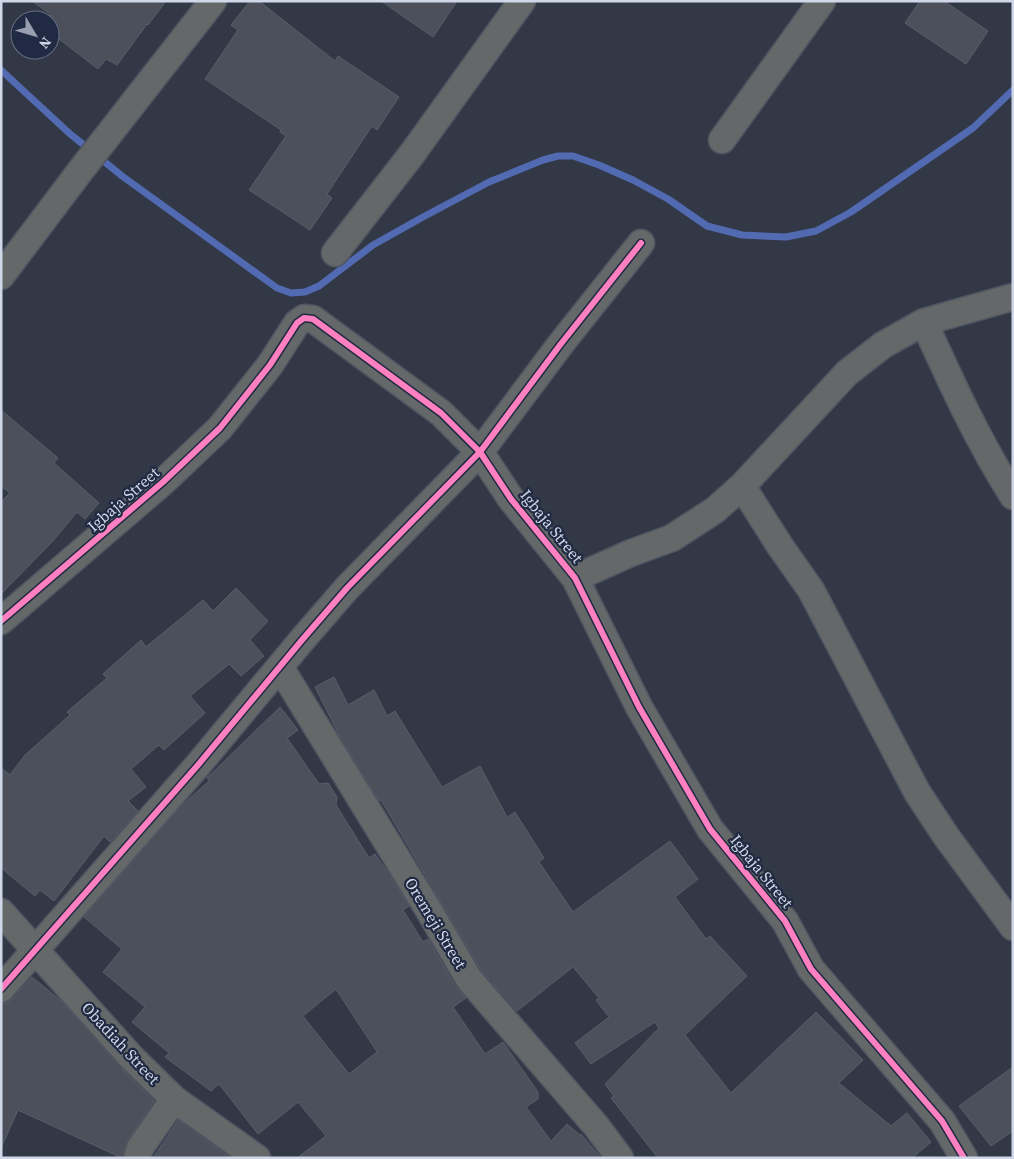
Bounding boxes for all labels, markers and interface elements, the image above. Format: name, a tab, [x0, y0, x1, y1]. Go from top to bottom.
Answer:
north arrow	[10, 10, 60, 60]
text: N	[34, 33, 56, 53]
street label: Igbaja Street	[82, 461, 164, 536]
street label: Igbaja Street	[516, 485, 589, 568]
street label: Igbaja Street	[726, 830, 799, 913]
street label: Oremeji Street	[400, 873, 472, 973]
street label: Obadiah Street	[77, 997, 166, 1090]

